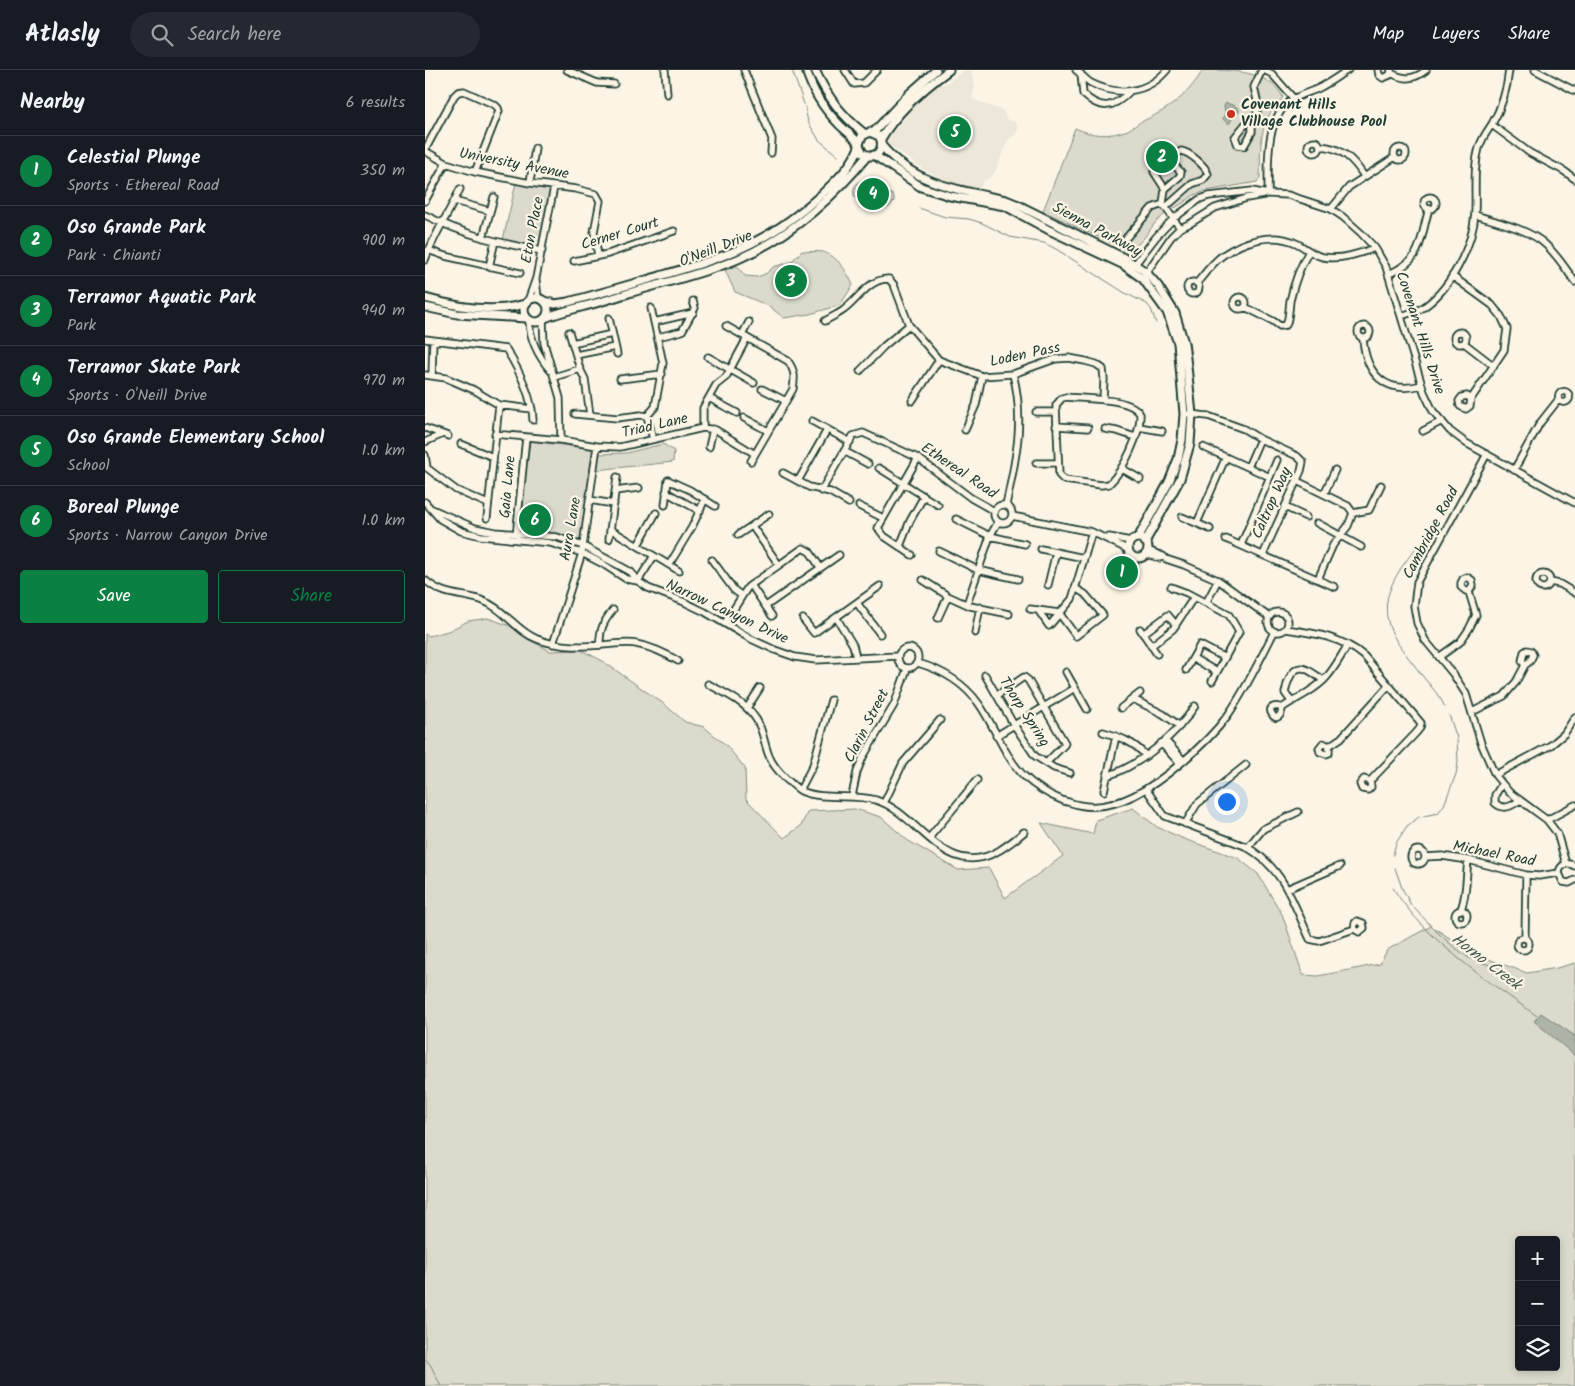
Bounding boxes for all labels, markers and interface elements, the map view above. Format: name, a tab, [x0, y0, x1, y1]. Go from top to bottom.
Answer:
search box	[130, 12, 480, 57]
text: Atlasly	[25, 15, 100, 54]
text: Search here	[188, 20, 281, 50]
text: Map	[1373, 20, 1404, 49]
text: Layers	[1432, 20, 1480, 49]
text: Share	[1508, 20, 1550, 49]
icon: search	[148, 21, 176, 49]
text: Nearby	[20, 86, 85, 119]
text: 6 results	[346, 90, 405, 115]
place label: Covenant Hills Village Clubhouse Pool	[1241, 93, 1386, 134]
marker: Covenant Hills Village Clubhouse Pool	[1225, 108, 1237, 120]
pin: 5	[939, 113, 971, 151]
pin: 2	[1146, 138, 1178, 176]
street label: University Avenue	[457, 142, 571, 186]
text: Celestial Plunge	[67, 143, 200, 173]
text: 1	[34, 158, 38, 183]
text: 350 m	[360, 158, 405, 183]
text: Sports · Ethereal Road	[67, 173, 219, 198]
pin: 4	[857, 175, 889, 213]
street label: Eton Place	[515, 194, 551, 266]
street label: Sienna Parkway	[1048, 196, 1147, 264]
street label: Cerner Court	[578, 211, 662, 257]
text: Oso Grande Park	[67, 213, 205, 243]
street label: O'Neill Drive	[676, 224, 756, 274]
text: 2	[31, 228, 41, 253]
text: 900 m	[362, 228, 405, 253]
text: Park · Chianti	[67, 243, 161, 268]
pin: 3	[775, 262, 807, 300]
street label: Covenant Hills Drive	[1389, 268, 1451, 398]
text: Terramor Aquatic Park	[67, 283, 256, 313]
text: 3	[32, 298, 40, 323]
text: 940 m	[361, 298, 405, 323]
text: Park	[67, 313, 96, 338]
street label: Loden Pass	[988, 336, 1063, 374]
text: Terramor Skate Park	[67, 353, 240, 383]
text: 4	[32, 368, 40, 393]
text: 970 m	[363, 368, 405, 393]
text: Sports · O'Neill Drive	[67, 383, 207, 408]
street label: Triad Lane	[620, 407, 691, 445]
text: Oso Grande Elementary School	[67, 423, 324, 453]
street label: Ethereal Road	[916, 436, 1003, 506]
text: 5	[32, 438, 40, 463]
text: 1.0 km	[362, 438, 405, 463]
text: School	[67, 453, 110, 478]
street label: Gaia Lane	[493, 454, 523, 519]
street label: Caltrop Way	[1246, 462, 1299, 543]
street label: Cambridge Road	[1397, 482, 1466, 584]
text: Boreal Plunge	[67, 493, 179, 523]
street label: Aura Lane	[554, 495, 588, 563]
pin: 6	[519, 501, 551, 539]
text: 6	[32, 508, 40, 533]
text: 1.0 km	[362, 508, 405, 533]
text: Sports · Narrow Canyon Drive	[67, 523, 267, 548]
pin: 1	[1106, 553, 1138, 591]
button: Save	[20, 570, 208, 623]
button: Share	[218, 570, 405, 623]
street label: Narrow Canyon Drive	[662, 573, 793, 651]
street label: Thorp Spring	[992, 672, 1056, 752]
street label: Clarin Street	[838, 685, 896, 767]
your location	[1214, 789, 1240, 815]
street label: Michael Road	[1451, 834, 1538, 874]
water label: Horno Creek	[1446, 927, 1528, 998]
map controls	[1515, 1236, 1560, 1371]
button: +	[1515, 1236, 1560, 1281]
button: −	[1515, 1281, 1560, 1326]
button: layers	[1515, 1326, 1560, 1371]

